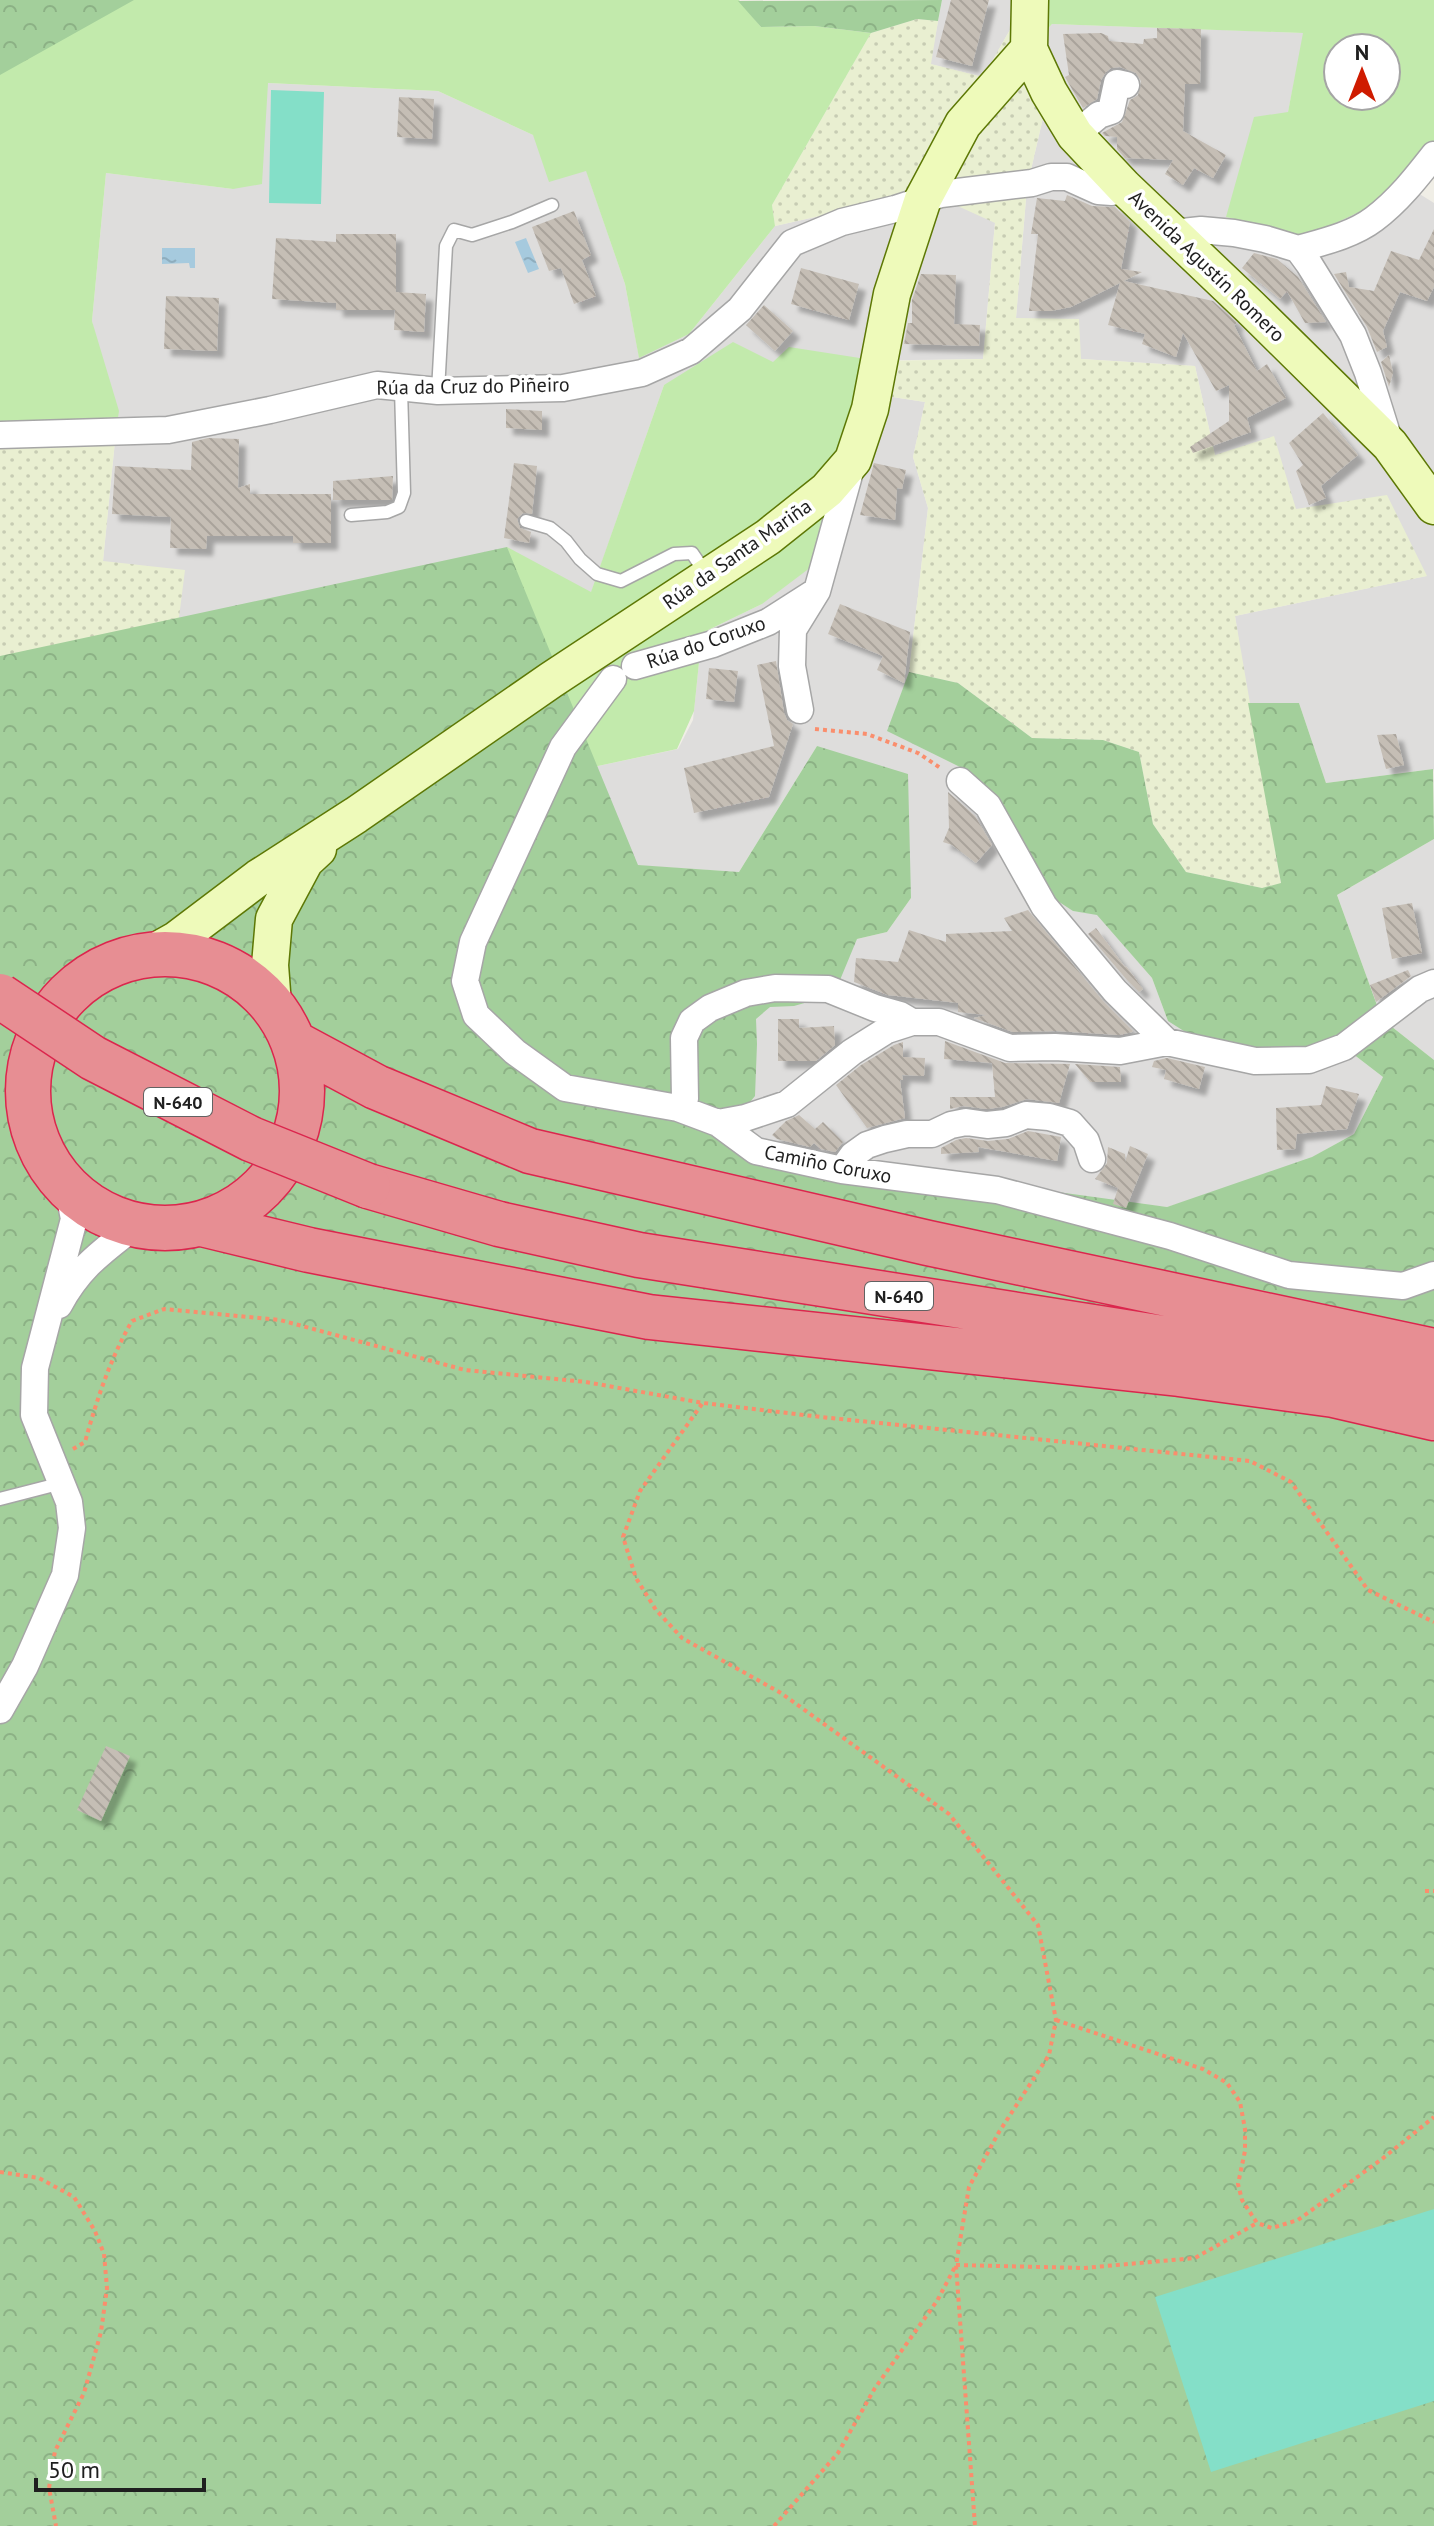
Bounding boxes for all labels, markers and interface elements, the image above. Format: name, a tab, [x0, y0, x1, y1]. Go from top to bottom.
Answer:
north arrow	[1322, 32, 1402, 112]
text: N	[1355, 38, 1369, 66]
street label: Avenida Agustín Romero	[1123, 185, 1291, 347]
street label: Rúa da Cruz do Piñeiro	[376, 371, 570, 401]
street label: Rúa da Santa Mariña	[657, 493, 817, 615]
street label: Rúa do Coruxo	[643, 610, 769, 674]
road number: N-640	[144, 1088, 212, 1116]
street label: Camiño Coruxo	[762, 1139, 894, 1189]
road number: N-640	[865, 1282, 933, 1310]
scale bar	[36, 2442, 204, 2492]
text: 50 m	[48, 2454, 100, 2485]

